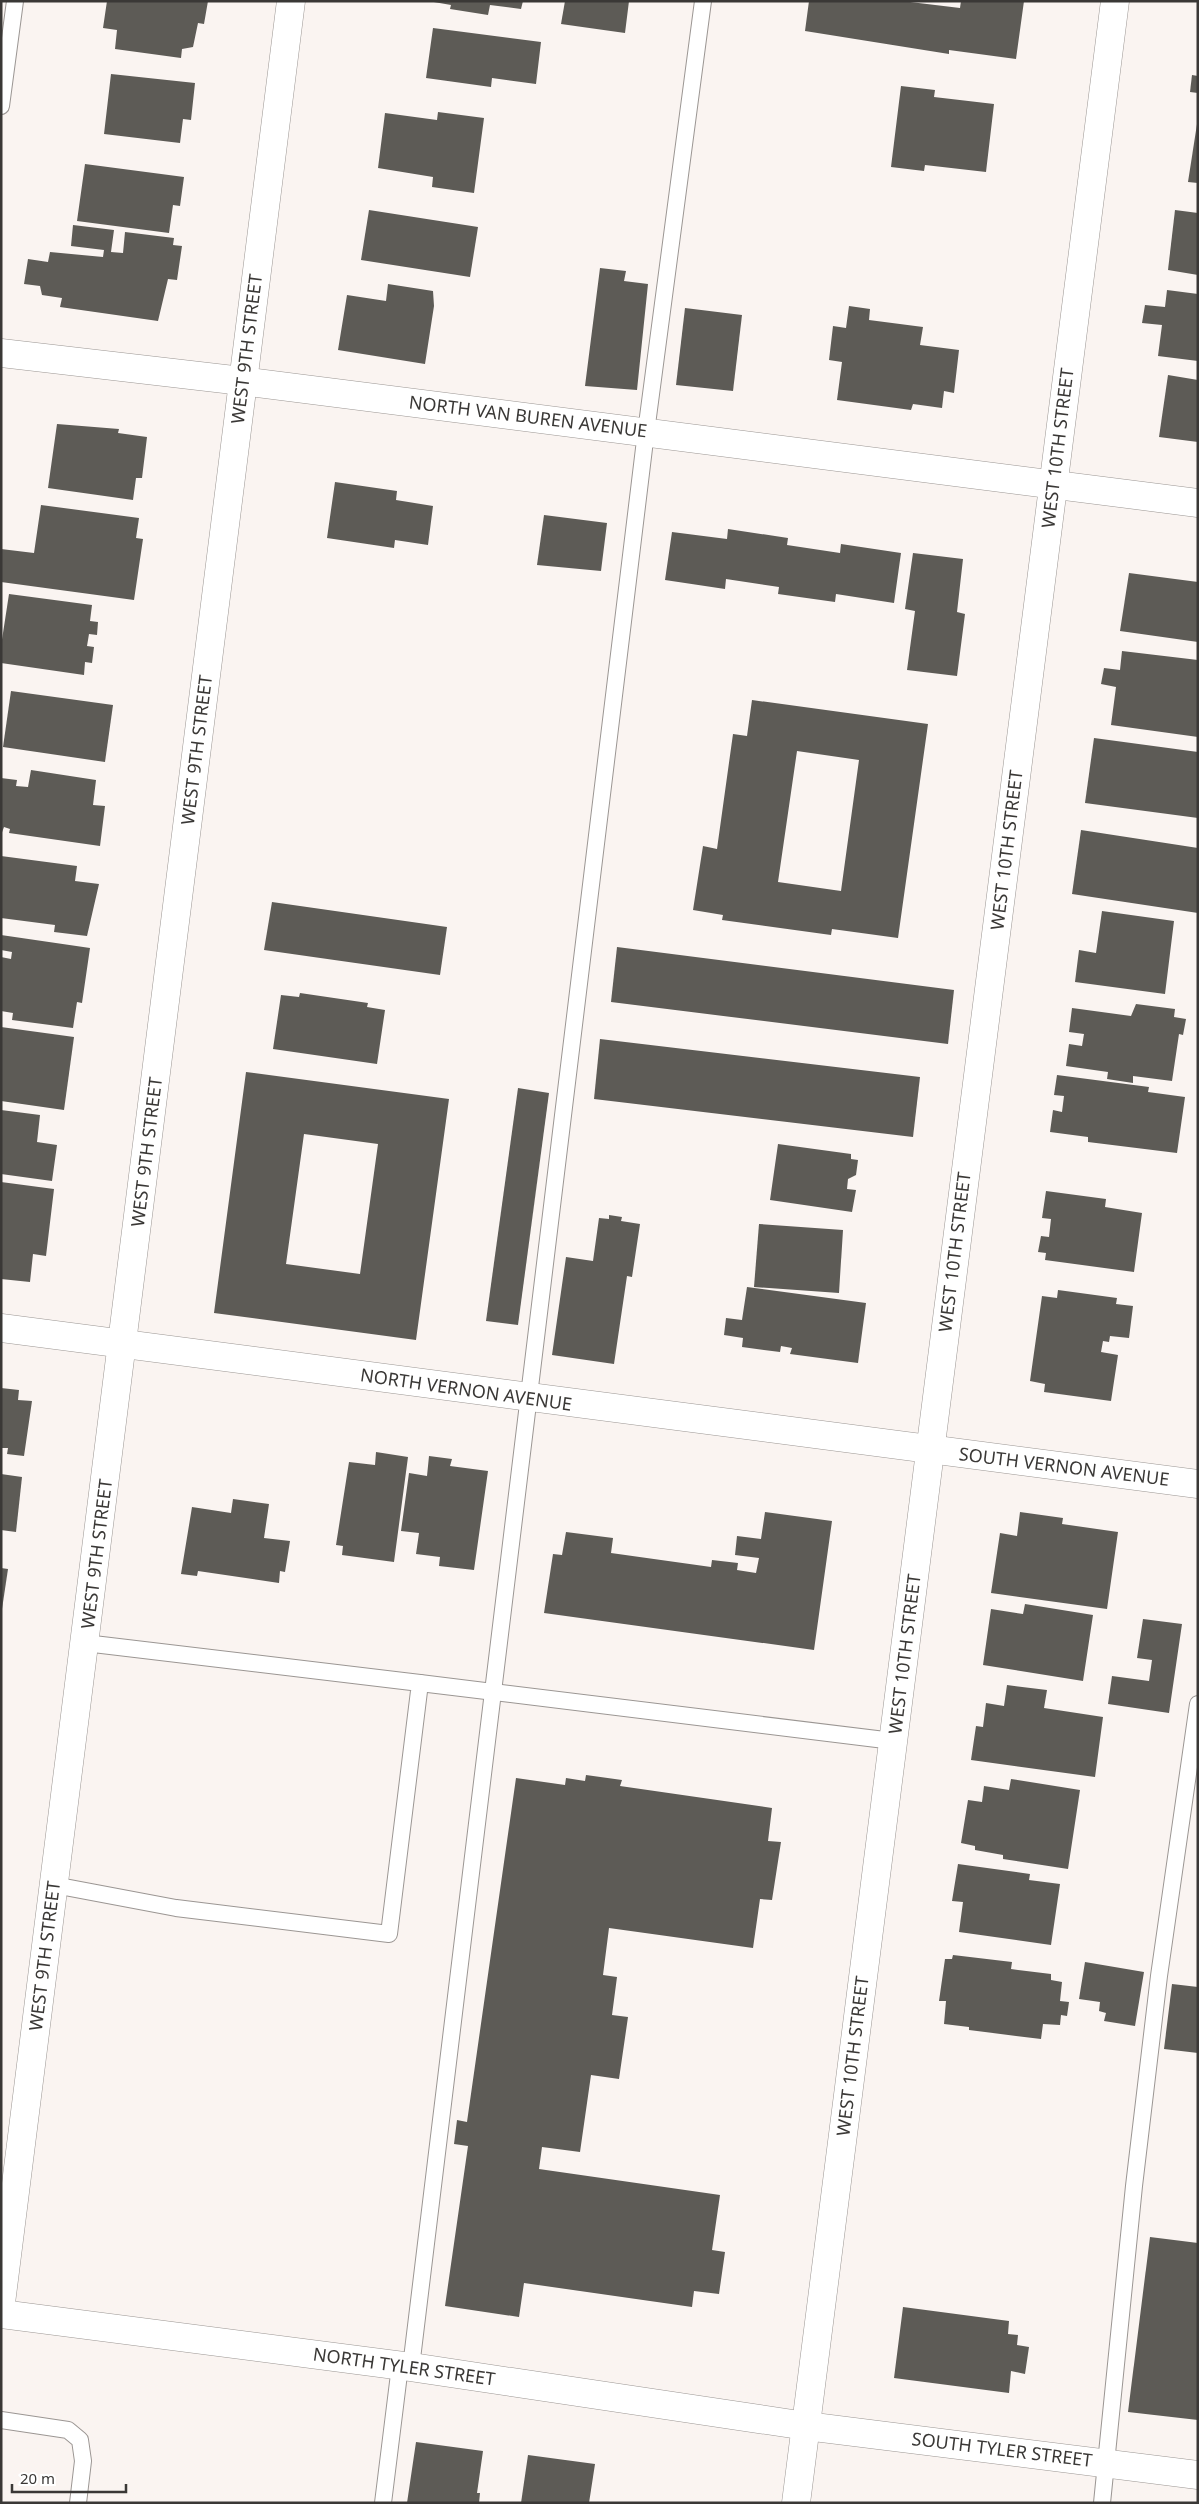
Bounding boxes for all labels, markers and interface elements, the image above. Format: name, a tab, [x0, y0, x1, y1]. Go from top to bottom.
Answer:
street label: WEST 9TH STREET	[225, 273, 267, 425]
street label: WEST 10TH STREET	[1035, 366, 1079, 529]
street label: NORTH VAN BUREN AVENUE	[408, 389, 649, 443]
street label: WEST 9TH STREET	[175, 674, 217, 826]
street label: WEST 10TH STREET	[984, 768, 1028, 931]
street label: WEST 9TH STREET	[125, 1076, 167, 1228]
street label: WEST 10TH STREET	[932, 1170, 976, 1333]
street label: NORTH VERNON AVENUE	[359, 1362, 574, 1416]
street label: SOUTH VERNON AVENUE	[958, 1441, 1171, 1491]
street label: WEST 9TH STREET	[75, 1478, 117, 1630]
street label: WEST 10TH STREET	[882, 1572, 926, 1735]
street label: WEST 9TH STREET	[23, 1880, 65, 2032]
street label: WEST 10TH STREET	[830, 1974, 874, 2137]
street label: NORTH TYLER STREET	[312, 2341, 497, 2391]
street label: SOUTH TYLER STREET	[910, 2426, 1094, 2472]
scale bar	[12, 2462, 126, 2494]
text: 20 m	[20, 2468, 55, 2488]

